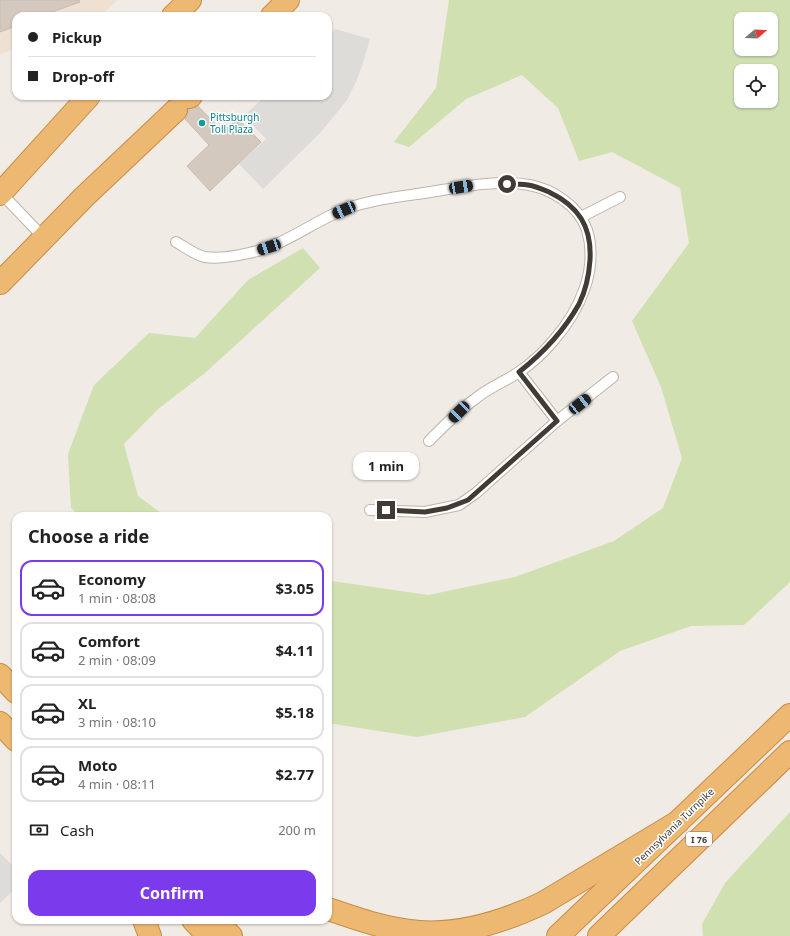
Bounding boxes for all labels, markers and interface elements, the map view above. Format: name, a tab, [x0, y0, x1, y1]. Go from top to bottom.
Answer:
north arrow	[734, 12, 778, 56]
map controls	[734, 12, 778, 108]
text: Pickup	[52, 27, 102, 47]
button: locate	[734, 64, 778, 108]
text: Drop-off	[52, 66, 114, 86]
place label: Pittsburgh Toll Plaza	[210, 110, 259, 136]
marker: Pittsburgh Toll Plaza	[197, 118, 207, 128]
route start	[498, 175, 516, 193]
car	[448, 179, 474, 195]
car	[331, 200, 357, 220]
car	[256, 238, 282, 256]
car	[567, 392, 593, 416]
car	[446, 399, 472, 425]
callout: 1 min	[353, 452, 419, 480]
text: 1 min	[368, 457, 404, 475]
route end	[377, 501, 395, 519]
text: Choose a ride	[28, 524, 149, 548]
text: Economy	[78, 569, 146, 589]
icon: car	[30, 570, 66, 606]
text: $3.05	[275, 578, 314, 598]
text: 1 min · 08:08	[78, 589, 156, 607]
text: Comfort	[78, 631, 140, 651]
icon: car	[30, 632, 66, 668]
text: $4.11	[275, 640, 314, 660]
text: 2 min · 08:09	[78, 651, 156, 669]
text: XL	[78, 693, 96, 713]
icon: car	[30, 694, 66, 730]
text: $5.18	[275, 702, 314, 722]
text: 3 min · 08:10	[78, 713, 156, 731]
text: Moto	[78, 755, 117, 775]
icon: car	[30, 756, 66, 792]
text: $2.77	[275, 764, 314, 784]
text: 4 min · 08:11	[78, 775, 156, 793]
street label: Pennsylvania Turnpike	[631, 784, 717, 868]
icon: cash	[28, 819, 50, 841]
text: Cash	[60, 820, 94, 840]
text: 200 m	[278, 821, 316, 839]
road number: I 76	[686, 832, 712, 846]
button: Confirm	[28, 870, 316, 916]

